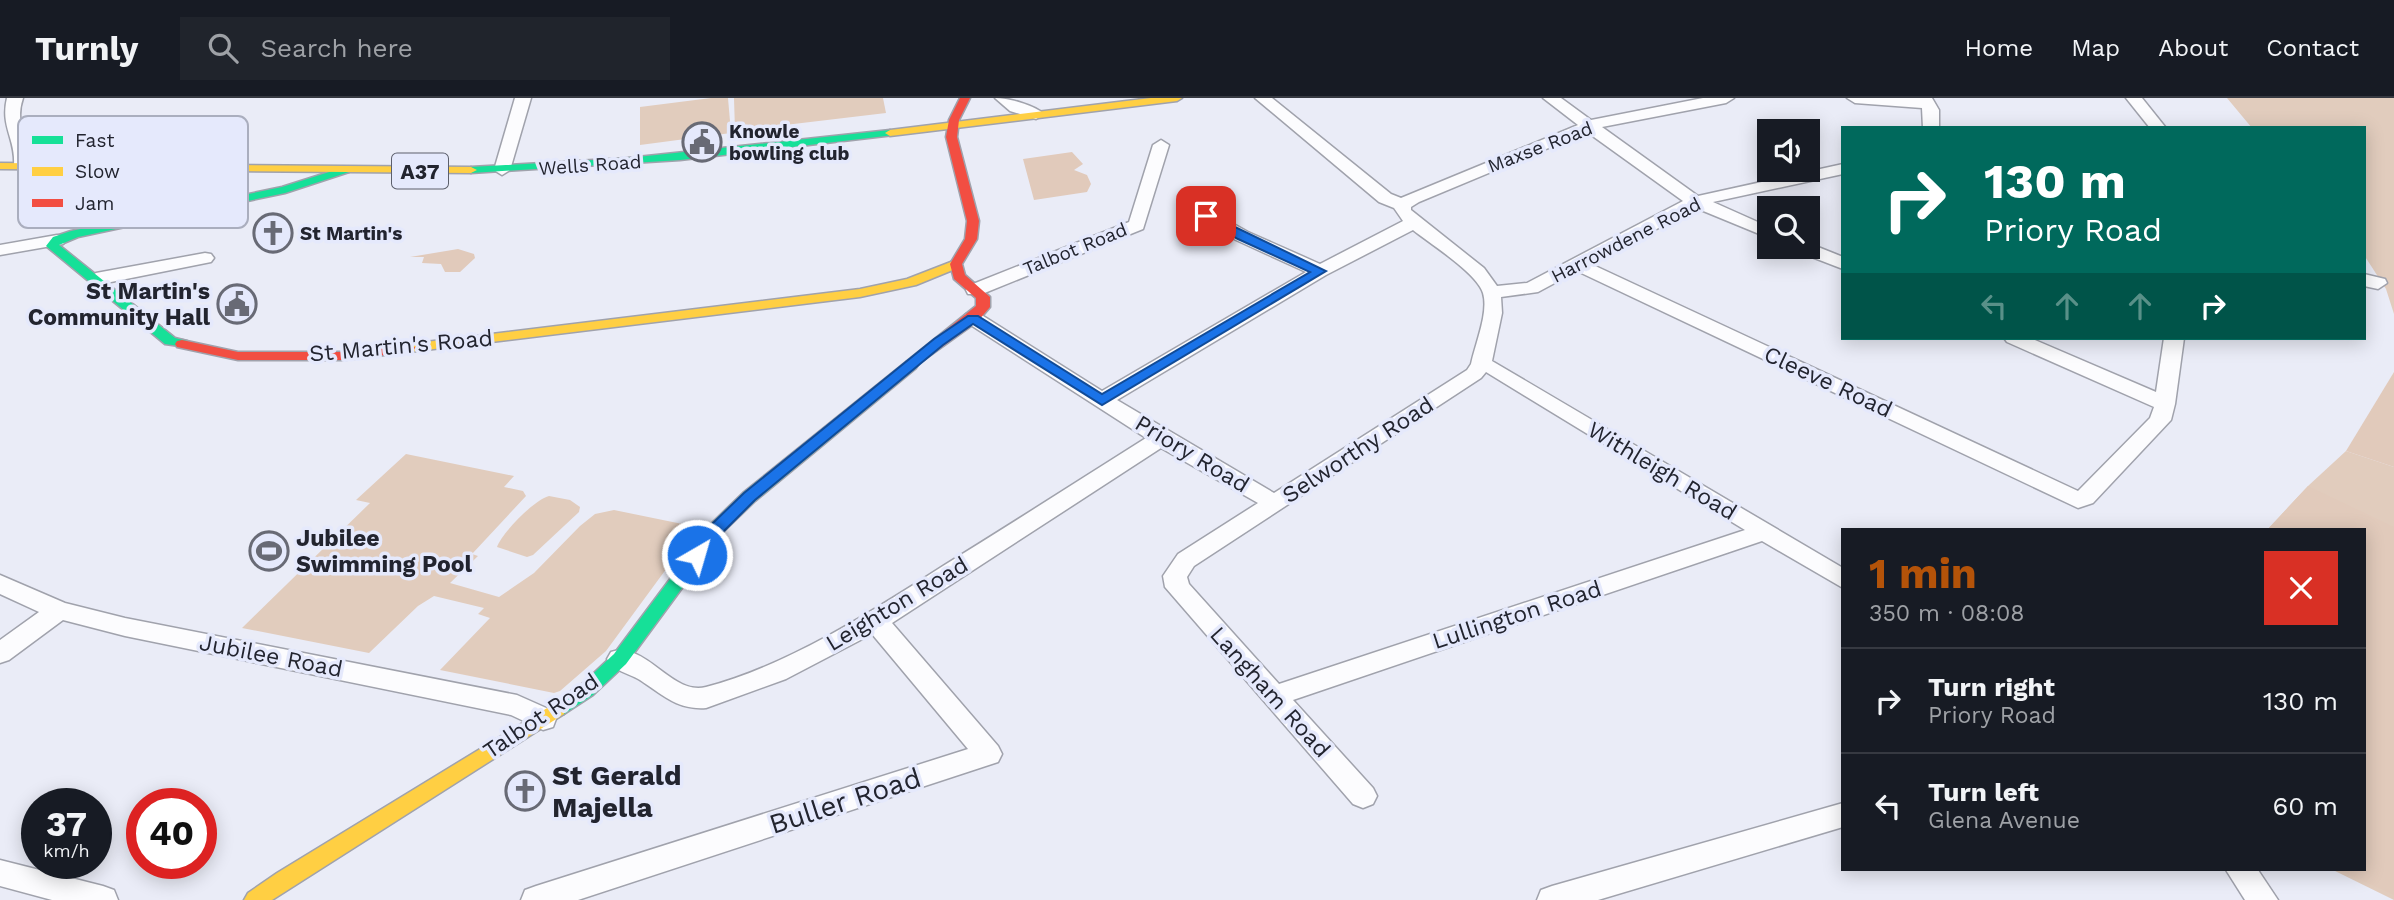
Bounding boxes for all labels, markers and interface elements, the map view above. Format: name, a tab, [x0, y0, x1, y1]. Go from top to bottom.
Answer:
search box	[180, 17, 670, 80]
text: Turnly	[35, 29, 138, 68]
icon: search	[204, 29, 242, 67]
text: Search here	[260, 33, 413, 63]
text: Home	[1965, 34, 2033, 62]
text: Map	[2071, 34, 2120, 62]
text: About	[2158, 34, 2228, 62]
text: Contact	[2266, 34, 2359, 62]
legend	[18, 116, 248, 228]
street label: Maxse Road	[1484, 116, 1596, 178]
map controls	[1757, 119, 1820, 259]
button: sound	[1757, 119, 1820, 182]
place label: Knowle bowling club	[729, 120, 849, 165]
public building icon: Knowle bowling club	[681, 121, 723, 163]
text: Fast	[75, 129, 114, 152]
street label: Wells Road	[538, 150, 642, 180]
text: 130 m	[1984, 152, 2126, 210]
road number: A37	[392, 154, 448, 188]
icon: right	[1869, 154, 1960, 245]
text: Slow	[75, 160, 120, 183]
pin	[1176, 186, 1236, 246]
text: Jam	[75, 192, 114, 215]
street label: Harrowdene Road	[1547, 192, 1705, 288]
button: search	[1757, 196, 1820, 259]
icon: arrive	[1187, 197, 1225, 235]
text: Priory Road	[1984, 211, 2162, 249]
church icon: St Martin's	[252, 212, 294, 254]
street label: Talbot Road	[1020, 218, 1130, 280]
place label: St Martin's	[300, 222, 402, 245]
place label: St Martin's Community Hall	[28, 278, 210, 331]
public building icon: St Martin's Community Hall	[216, 283, 258, 325]
icon: left	[1975, 287, 2013, 325]
icon: ahead	[2048, 287, 2086, 325]
icon: ahead	[2121, 287, 2159, 325]
icon: right	[2194, 287, 2232, 325]
street label: St Martin's Road	[308, 325, 494, 367]
street label: Cleeve Road	[1760, 341, 1896, 423]
street label: Selworthy Road	[1277, 391, 1439, 509]
street label: Priory Road	[1130, 409, 1254, 499]
street label: Withleigh Road	[1583, 416, 1741, 526]
position arrow	[660, 518, 734, 592]
place label: Jubilee Swimming Pool	[296, 525, 472, 578]
sports icon: Jubilee Swimming Pool	[248, 530, 290, 572]
text: 1 min	[1869, 549, 1977, 598]
street label: Leighton Road	[821, 551, 973, 657]
button: close	[2264, 551, 2338, 625]
street label: Lullington Road	[1429, 575, 1605, 655]
text: 350 m · 08:08	[1869, 600, 2025, 627]
street label: Langham Road	[1204, 621, 1336, 763]
street label: Jubilee Road	[197, 629, 345, 683]
street label: Talbot Road	[478, 668, 604, 764]
text: Turn right	[1928, 672, 2055, 702]
icon: right	[1869, 682, 1907, 720]
text: 130 m	[2263, 686, 2338, 716]
text: Priory Road	[1928, 702, 2056, 729]
place label: St Gerald Majella	[552, 759, 682, 824]
street label: Buller Road	[765, 761, 925, 841]
church icon: St Gerald Majella	[504, 770, 546, 812]
text: Turn left	[1928, 777, 2039, 807]
icon: left	[1869, 787, 1907, 825]
speed limit sign: 40	[126, 788, 217, 879]
text: 60 m	[2272, 791, 2338, 821]
text: 37	[46, 803, 87, 845]
text: Glena Avenue	[1928, 807, 2080, 834]
text: km/h	[43, 840, 90, 861]

